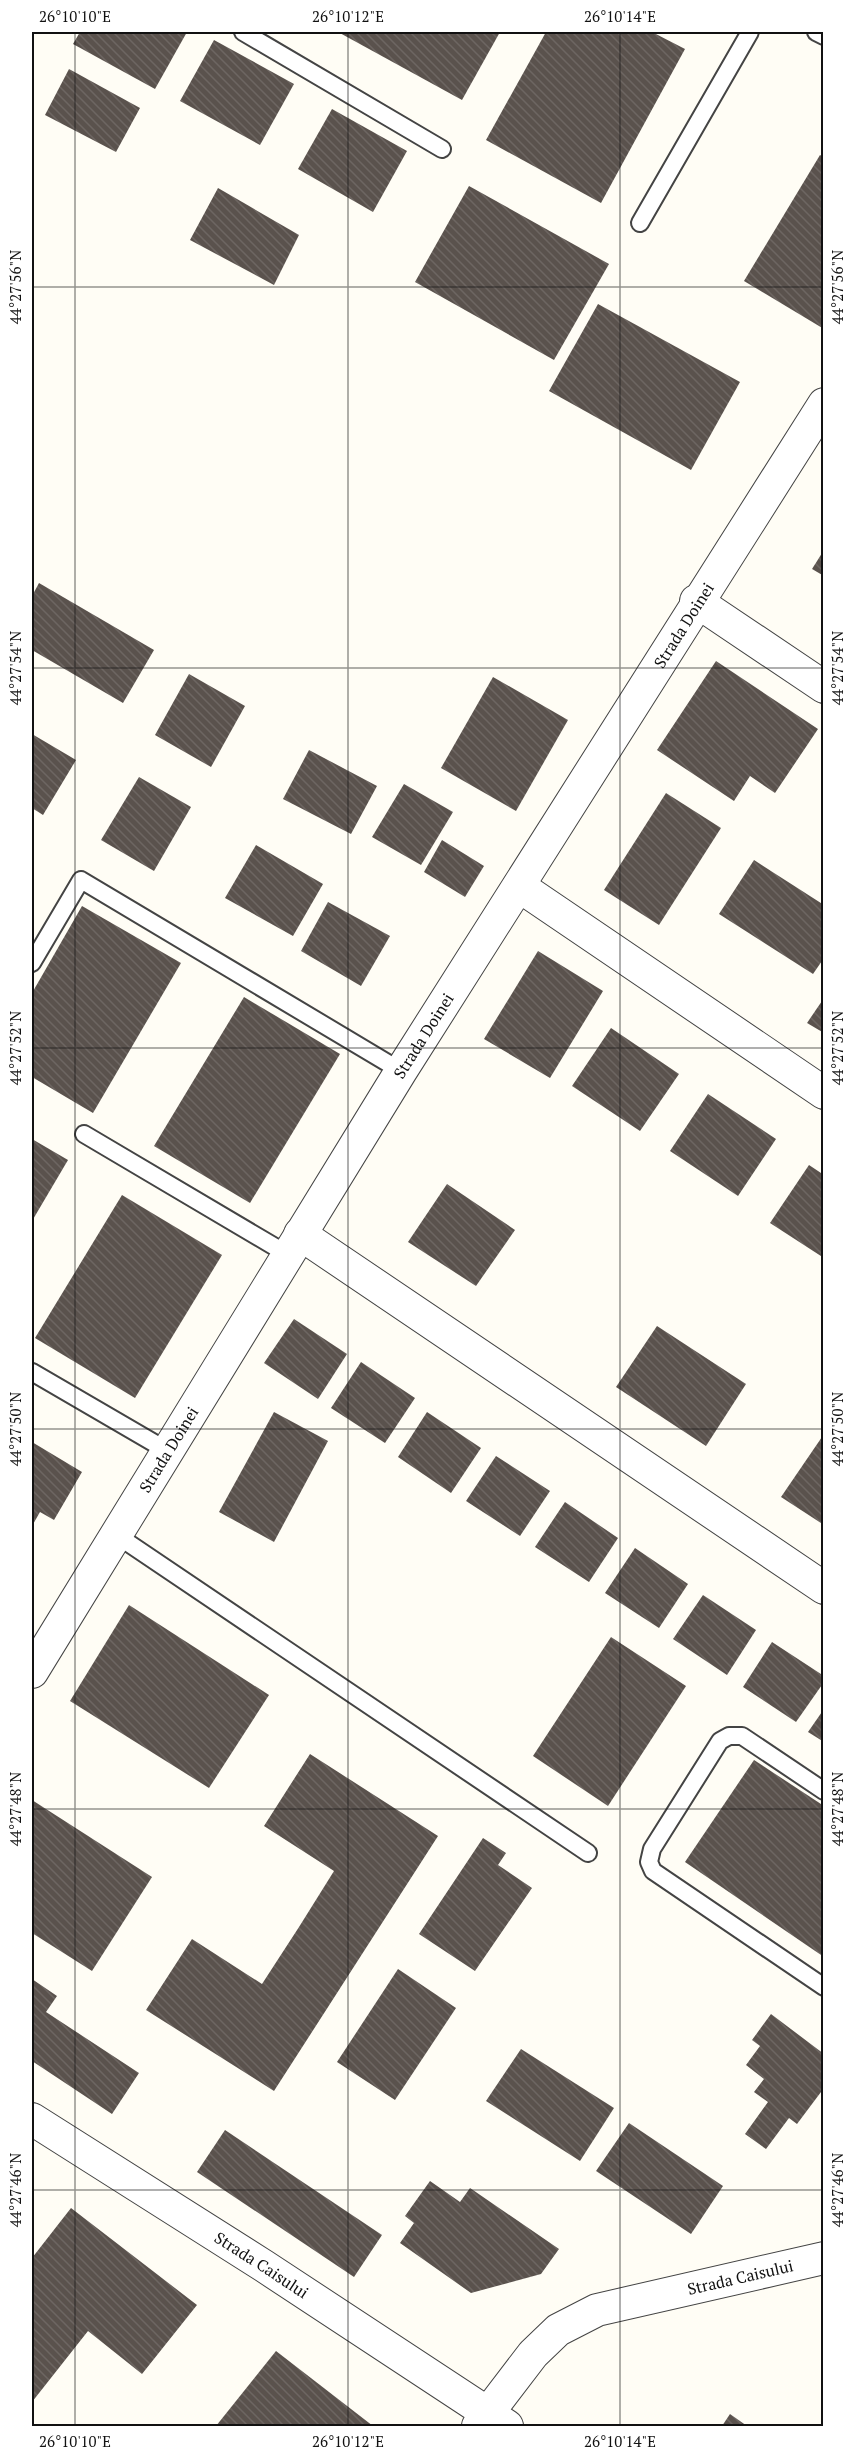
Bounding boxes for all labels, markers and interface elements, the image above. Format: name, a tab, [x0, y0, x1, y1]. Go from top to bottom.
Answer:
text: 26°10'10"E	[39, 6, 111, 26]
text: 26°10'12"E	[312, 6, 384, 26]
text: 26°10'14"E	[584, 6, 656, 26]
text: 44°27'56"N	[5, 250, 25, 324]
text: 44°27'56"N	[827, 250, 847, 324]
street label: Strada Doinei	[648, 578, 719, 672]
text: 44°27'54"N	[5, 631, 25, 705]
text: 44°27'54"N	[827, 631, 847, 705]
street label: Strada Doinei	[388, 989, 459, 1083]
text: 44°27'52"N	[5, 1011, 25, 1085]
text: 44°27'52"N	[827, 1011, 847, 1085]
text: 44°27'50"N	[5, 1392, 25, 1466]
text: 44°27'50"N	[827, 1392, 847, 1466]
street label: Strada Doinei	[134, 1402, 203, 1497]
text: 44°27'48"N	[5, 1772, 25, 1846]
text: 44°27'48"N	[827, 1772, 847, 1846]
text: 44°27'46"N	[5, 2153, 25, 2227]
text: 44°27'46"N	[827, 2153, 847, 2227]
street label: Strada Caisului	[210, 2226, 313, 2303]
street label: Strada Caisului	[685, 2254, 795, 2300]
text: 26°10'10"E	[39, 2431, 111, 2451]
text: 26°10'12"E	[312, 2431, 384, 2451]
text: 26°10'14"E	[584, 2431, 656, 2451]

